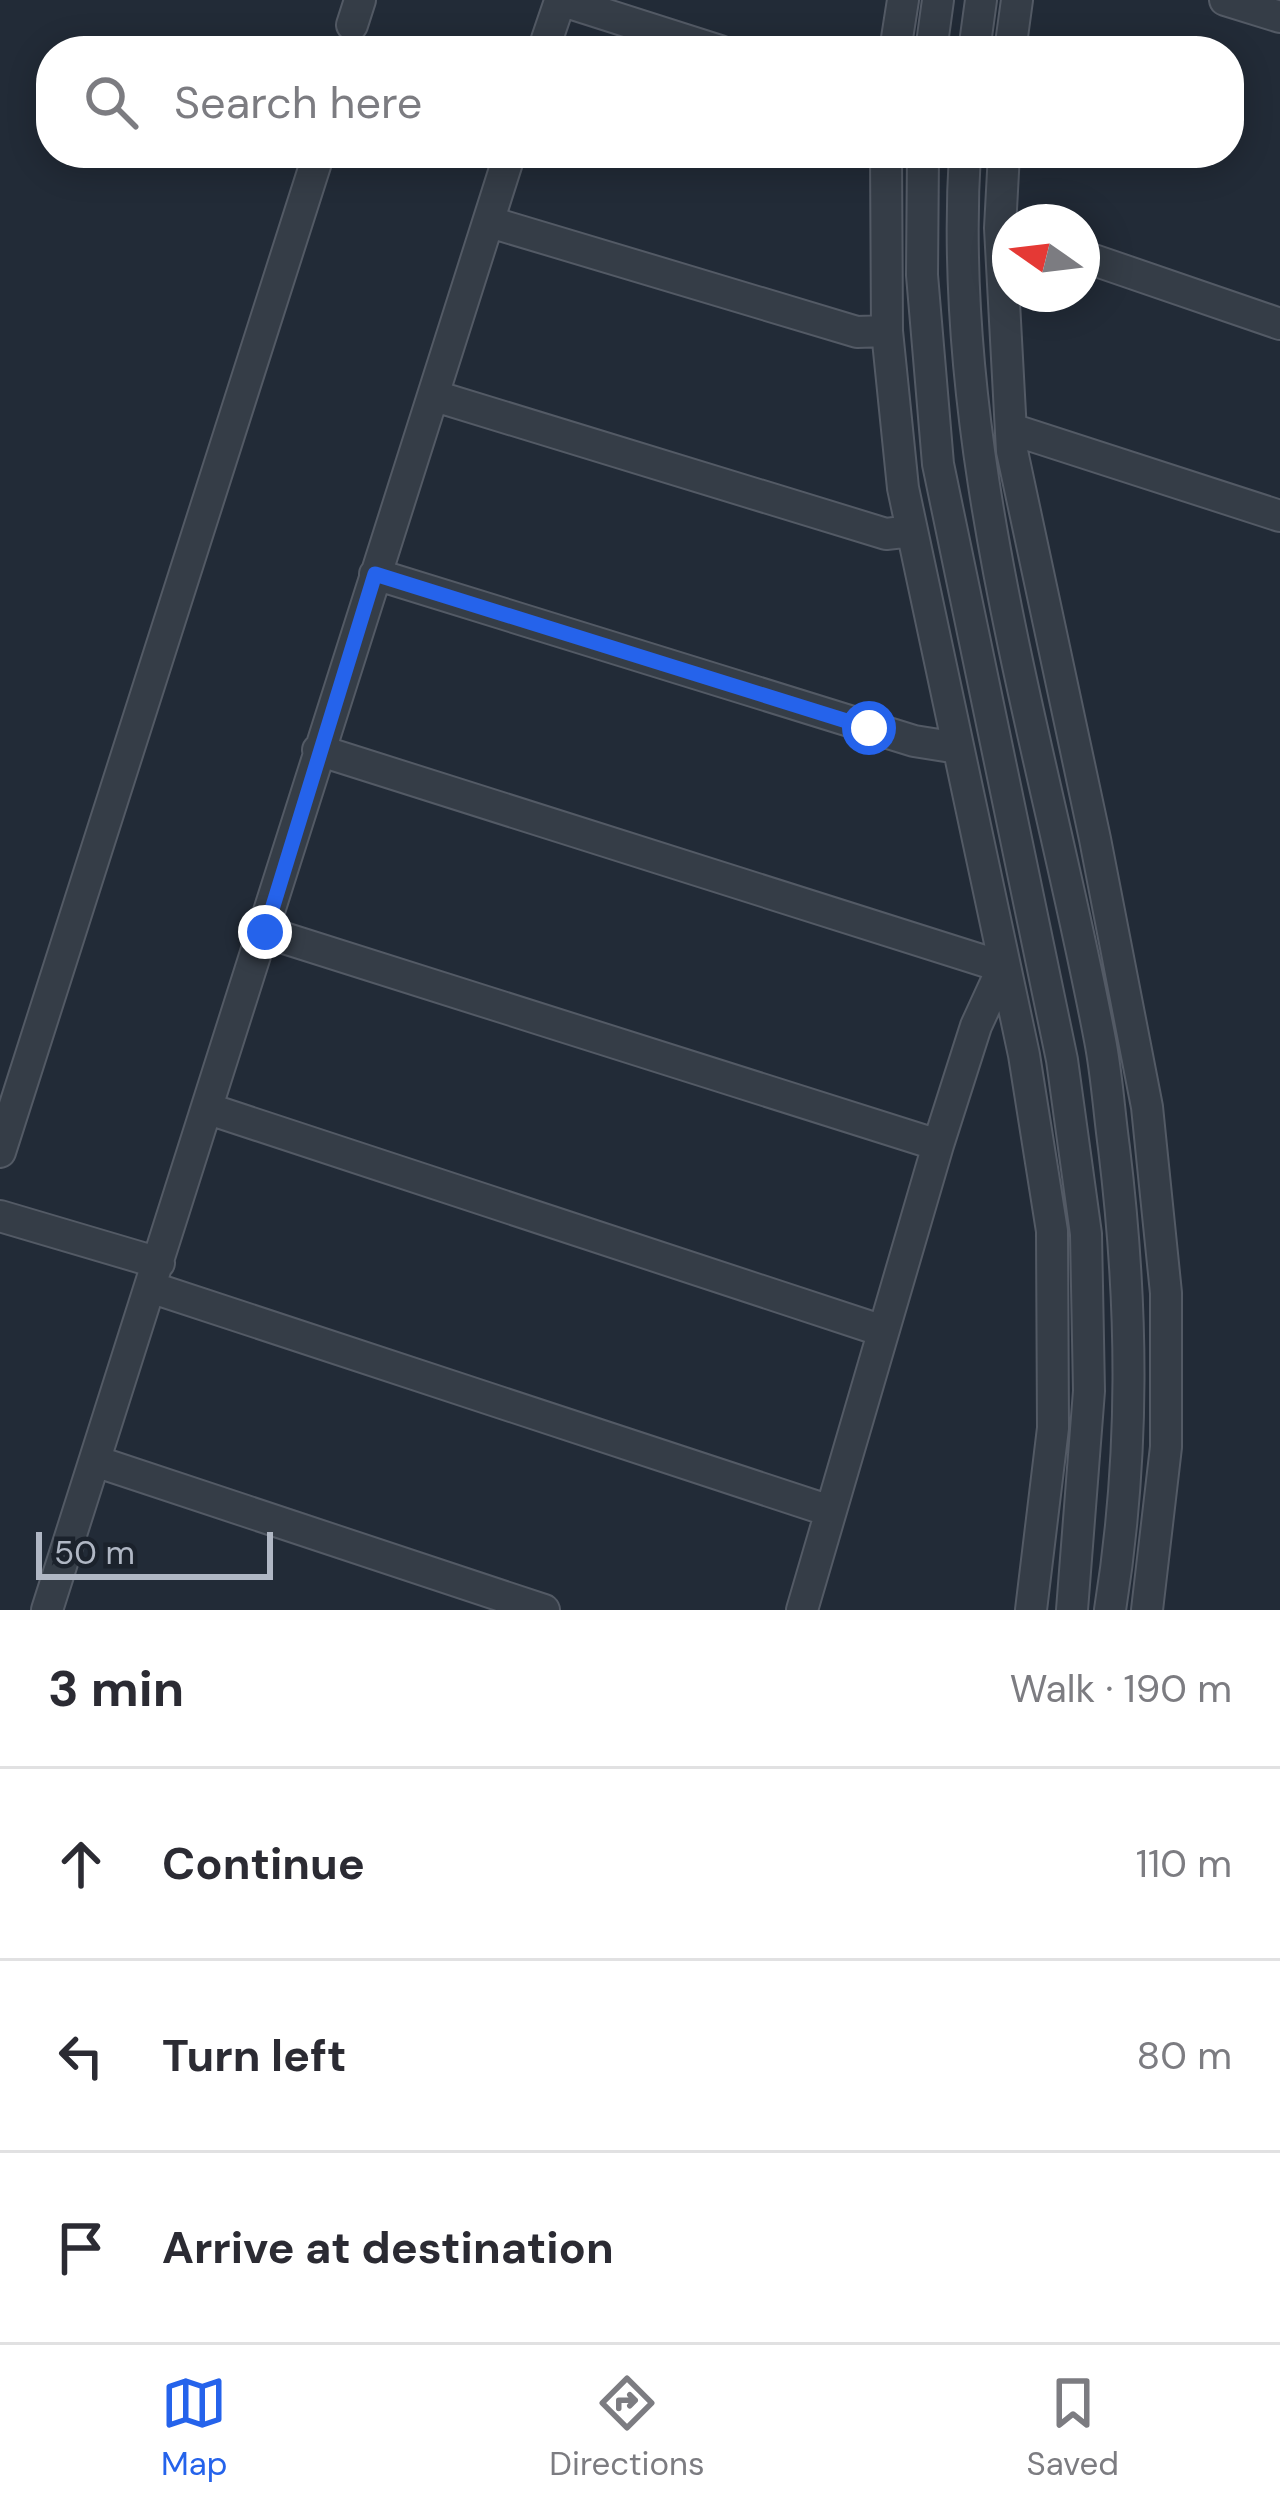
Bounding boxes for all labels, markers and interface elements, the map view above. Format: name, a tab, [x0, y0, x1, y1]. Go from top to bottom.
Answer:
search box	[36, 36, 1244, 168]
icon: search	[78, 69, 144, 135]
text: Search here	[174, 73, 422, 132]
north arrow	[992, 204, 1100, 312]
route start	[842, 701, 896, 755]
route end	[238, 905, 292, 959]
scale bar	[36, 1526, 273, 1579]
text: 50 m	[54, 1531, 135, 1574]
text: 3 min	[48, 1655, 184, 1722]
text: Walk · 190 m	[1010, 1663, 1232, 1714]
icon: ahead	[48, 1831, 114, 1897]
text: Continue	[162, 1834, 365, 1893]
text: 110 m	[1136, 1838, 1232, 1889]
icon: left	[48, 2023, 114, 2089]
text: Turn left	[162, 2026, 346, 2085]
text: 80 m	[1136, 2030, 1232, 2081]
icon: arrive	[48, 2215, 114, 2281]
text: Arrive at destination	[162, 2218, 614, 2277]
tab: Map	[161, 2370, 227, 2485]
tab: Directions	[549, 2370, 705, 2485]
tab: Saved	[1027, 2370, 1119, 2485]

